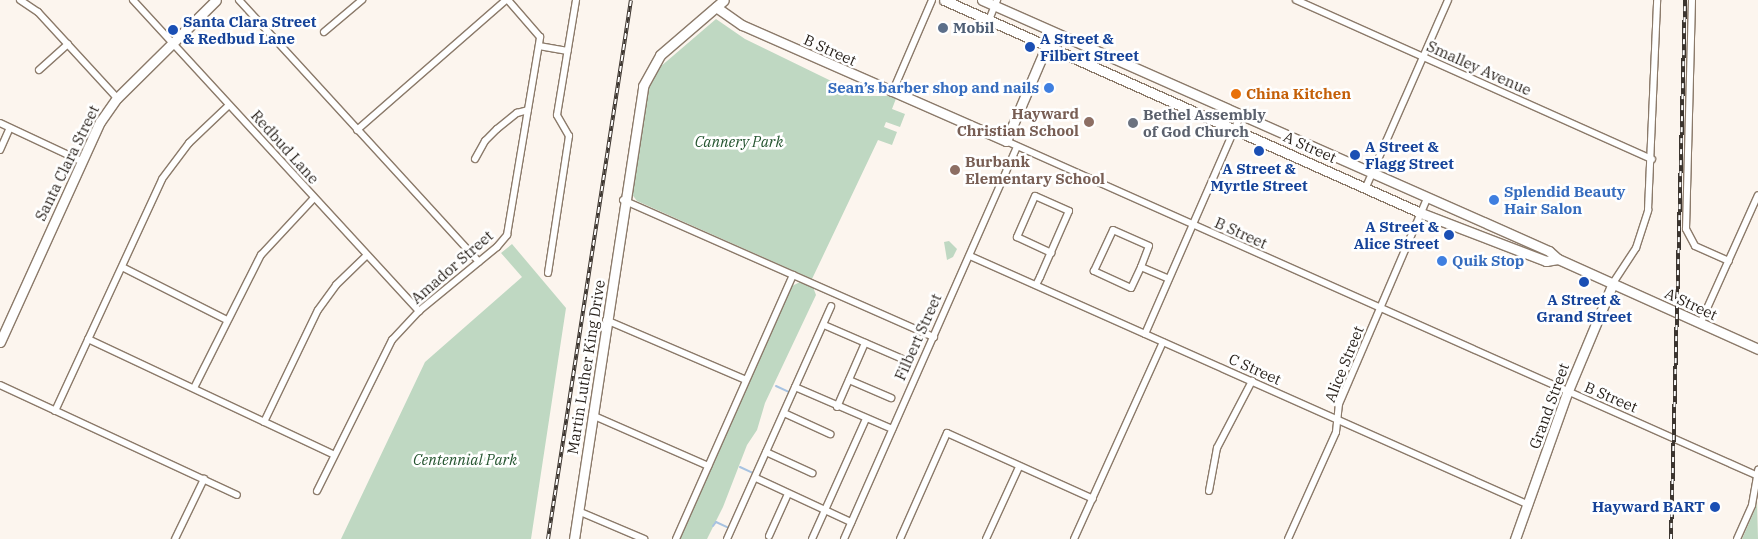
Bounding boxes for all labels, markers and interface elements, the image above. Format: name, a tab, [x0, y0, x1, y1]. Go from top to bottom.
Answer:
place label: Santa Clara Street & Redbud Lane	[183, 12, 316, 47]
place label: Mobil	[953, 19, 994, 37]
marker: Mobil	[937, 22, 949, 34]
marker: Santa Clara Street & Redbud Lane	[167, 24, 179, 36]
place label: A Street & Filbert Street	[1040, 29, 1139, 64]
street label: B Street	[801, 30, 859, 70]
street label: Smalley Avenue	[1424, 37, 1534, 99]
marker: A Street & Filbert Street	[1024, 41, 1036, 53]
place label: Sean’s barber shop and nails	[828, 79, 1039, 97]
marker: Sean’s barber shop and nails	[1043, 82, 1055, 94]
place label: China Kitchen	[1246, 85, 1351, 103]
marker: China Kitchen	[1230, 88, 1242, 100]
street label: Santa Clara Street	[31, 102, 103, 224]
place label: Hayward Christian School	[957, 104, 1079, 139]
place label: Bethel Assembly of God Church	[1143, 105, 1266, 140]
street label: Redbud Lane	[247, 107, 323, 187]
marker: Hayward Christian School	[1083, 116, 1095, 128]
marker: Bethel Assembly of God Church	[1127, 117, 1139, 129]
street label: A Street	[1281, 127, 1339, 167]
park label: Cannery Park	[695, 133, 783, 151]
place label: A Street & Flagg Street	[1365, 137, 1454, 172]
marker: A Street & Myrtle Street	[1253, 145, 1265, 157]
marker: A Street & Flagg Street	[1349, 149, 1361, 161]
place label: Burbank Elementary School	[965, 152, 1105, 187]
place label: A Street & Myrtle Street	[1210, 159, 1308, 194]
marker: Burbank Elementary School	[949, 164, 961, 176]
place label: Splendid Beauty Hair Salon	[1504, 182, 1625, 217]
marker: Splendid Beauty Hair Salon	[1488, 194, 1500, 206]
street label: B Street	[1212, 213, 1270, 253]
place label: A Street & Alice Street	[1354, 217, 1439, 252]
street label: Amador Street	[407, 227, 497, 307]
marker: A Street & Alice Street	[1443, 229, 1455, 241]
place label: Quik Stop	[1452, 252, 1524, 270]
marker: Quik Stop	[1436, 255, 1448, 267]
marker: A Street & Grand Street	[1578, 276, 1590, 288]
street label: Martin Luther King Drive	[563, 278, 609, 456]
street label: A Street	[1662, 284, 1720, 324]
place label: A Street & Grand Street	[1536, 290, 1632, 325]
street label: Filbert Street	[891, 291, 945, 383]
street label: Alice Street	[1321, 323, 1367, 405]
street label: C Street	[1226, 350, 1284, 388]
street label: Grand Street	[1525, 361, 1573, 451]
street label: B Street	[1582, 378, 1640, 416]
park label: Centennial Park	[413, 451, 517, 469]
place label: Hayward BART	[1592, 498, 1705, 516]
marker: Hayward BART	[1709, 501, 1721, 513]

